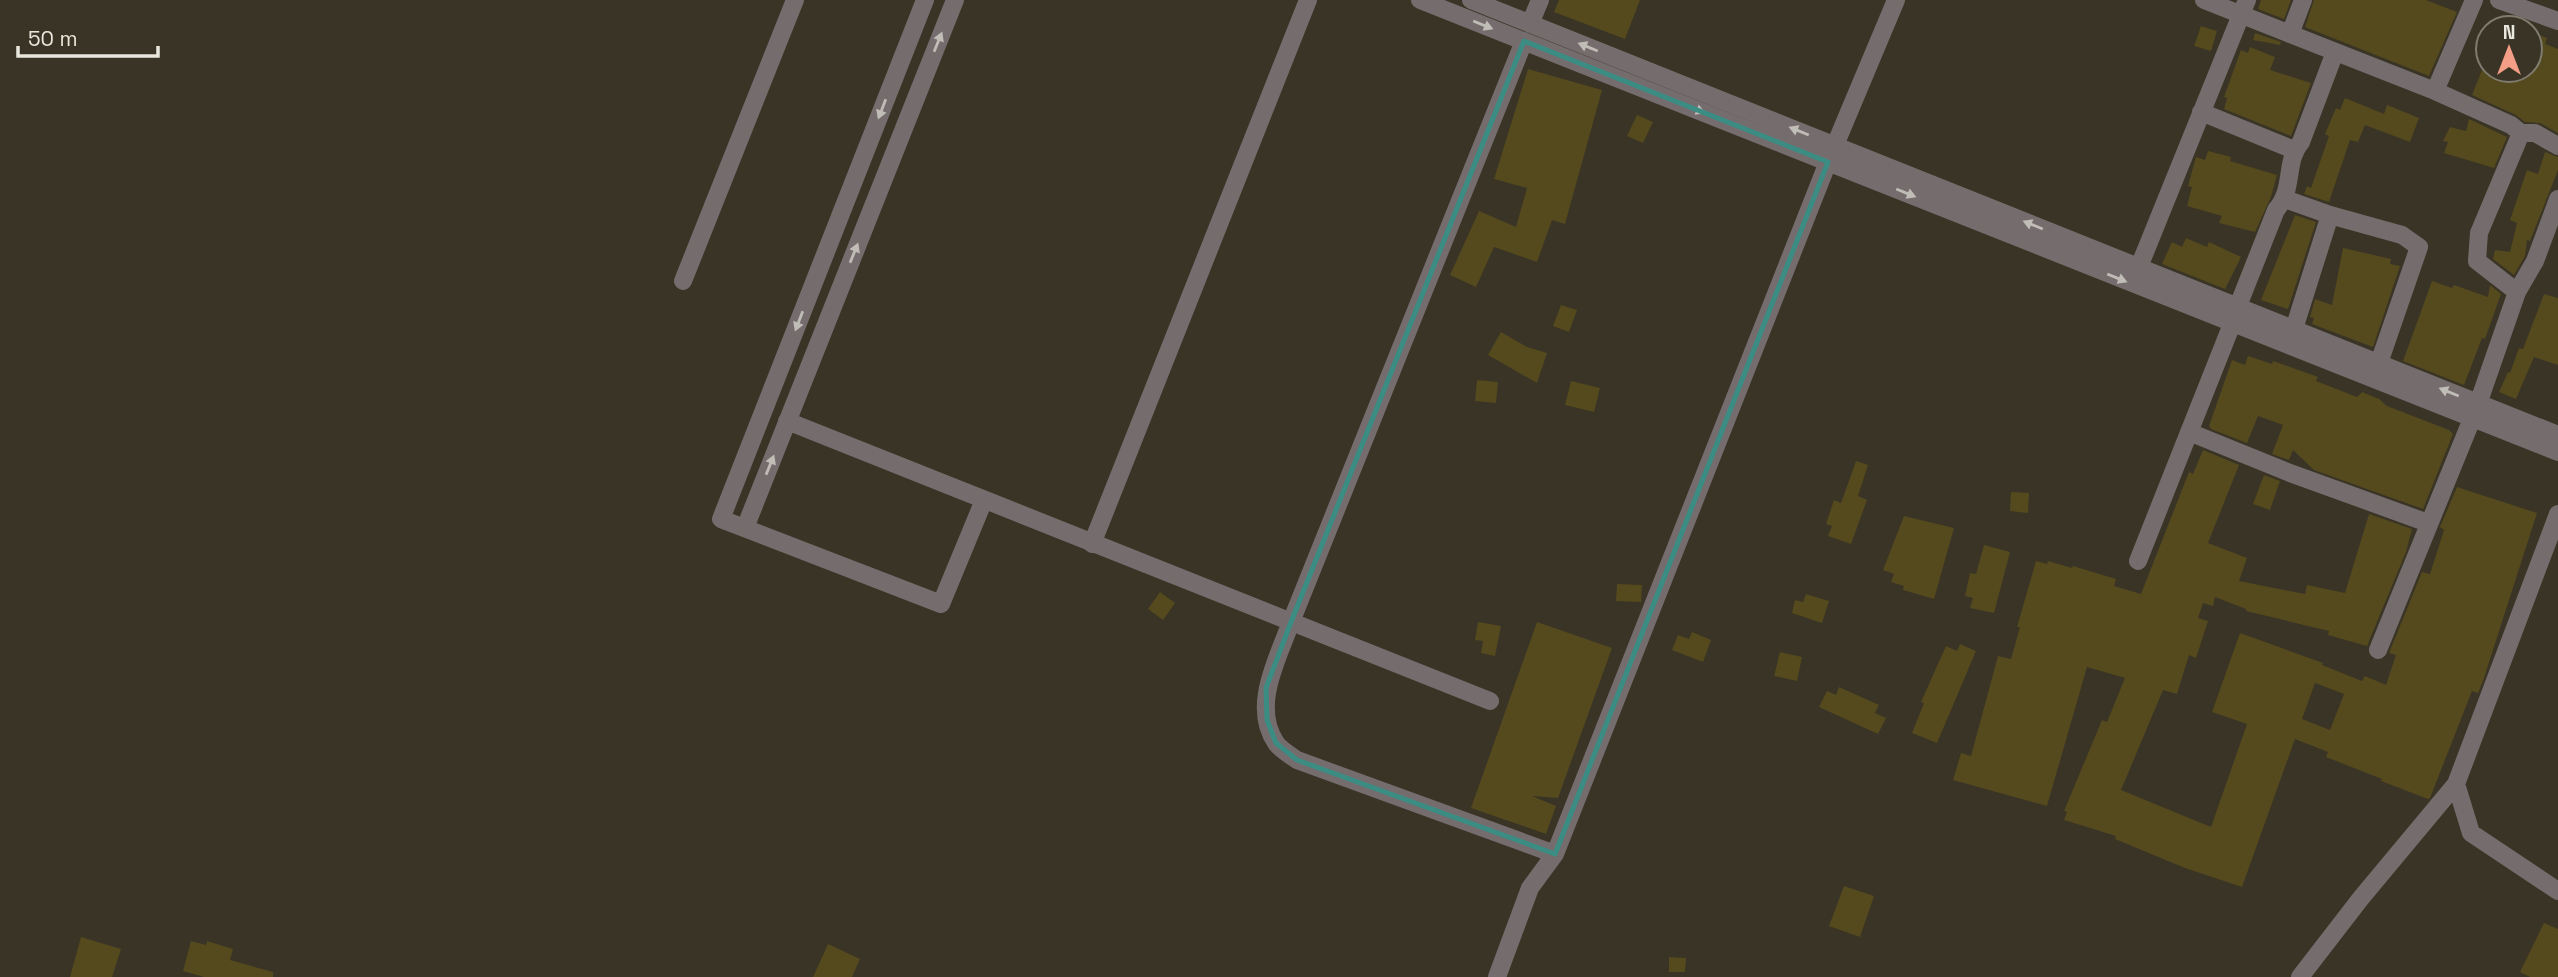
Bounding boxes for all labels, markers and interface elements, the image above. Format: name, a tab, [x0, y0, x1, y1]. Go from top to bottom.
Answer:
scale bar	[18, 14, 158, 58]
north arrow	[2474, 14, 2544, 84]
one-way arrow	[1473, 20, 1494, 31]
text: N	[2503, 20, 2515, 45]
text: 50 m	[28, 25, 78, 52]
one-way arrow	[933, 31, 944, 52]
one-way arrow	[1577, 41, 1598, 52]
one-way arrow	[877, 99, 888, 120]
one-way arrow	[1684, 104, 1705, 115]
one-way arrow	[1789, 126, 1810, 137]
one-way arrow	[1896, 188, 1917, 199]
one-way arrow	[2023, 219, 2044, 230]
one-way arrow	[849, 243, 860, 264]
one-way arrow	[2107, 272, 2128, 283]
one-way arrow	[794, 310, 805, 331]
one-way arrow	[2438, 386, 2459, 397]
one-way arrow	[764, 454, 775, 475]

